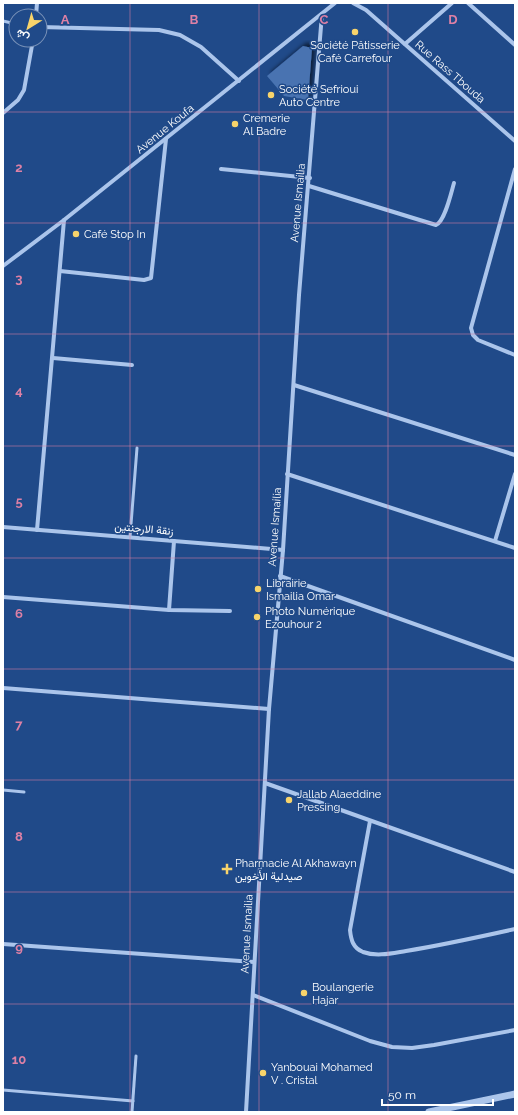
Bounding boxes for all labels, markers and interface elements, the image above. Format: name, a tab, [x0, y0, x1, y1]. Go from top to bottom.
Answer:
north arrow	[8, 8, 48, 48]
text: A	[61, 12, 70, 27]
text: B	[190, 12, 199, 27]
text: C	[320, 12, 329, 27]
text: D	[448, 12, 458, 27]
text: ش	[13, 26, 31, 45]
marker: Société Pâtisserie Café Carrefour	[350, 27, 360, 37]
street label: Rue Rass Tbouda	[412, 38, 488, 106]
place label: Société Pâtisserie Café Carrefour	[310, 39, 400, 65]
place label: Société Sefrioui Auto Centre	[279, 83, 358, 109]
marker: Société Sefrioui Auto Centre	[266, 90, 276, 100]
street label: Avenue Koufa	[133, 102, 197, 156]
place label: Cremerie Al Badre	[243, 112, 291, 138]
marker: Cremerie Al Badre	[230, 119, 240, 129]
text: 2	[15, 160, 23, 175]
street label: Avenue Ismailia	[288, 163, 308, 243]
place label: Café Stop In	[84, 228, 146, 241]
marker: Café Stop In	[71, 229, 81, 239]
text: 3	[15, 271, 23, 286]
text: 4	[15, 383, 23, 398]
street label: Avenue Ismailia	[266, 487, 284, 567]
text: 5	[15, 494, 23, 509]
street label: زنقة الارجنتين	[114, 520, 174, 538]
place label: Librairie Ismailia Omar	[266, 577, 335, 603]
marker: Librairie Ismailia Omar	[253, 584, 263, 594]
place label: Photo Numérique Ezouhour 2	[265, 605, 356, 631]
text: 6	[15, 606, 23, 621]
marker: Photo Numérique Ezouhour 2	[252, 612, 262, 622]
text: 7	[15, 717, 23, 732]
place label: Jallab Alaeddine Pressing	[297, 788, 382, 814]
marker: Jallab Alaeddine Pressing	[284, 795, 294, 805]
text: 8	[15, 829, 23, 844]
place label: Pharmacie Al Akhawayn صيدلية الأخوين	[235, 857, 357, 883]
marker: Pharmacie Al Akhawayn صيدلية الأخوين	[222, 864, 232, 874]
street label: Avenue Ismailia	[238, 894, 256, 974]
text: 9	[15, 940, 23, 955]
place label: Boulangerie Hajar	[312, 981, 374, 1007]
marker: Boulangerie Hajar	[299, 988, 309, 998]
text: 10	[12, 1052, 26, 1067]
place label: Yanbouai Mohamed V . Cristal	[271, 1061, 373, 1087]
marker: Yanbouai Mohamed V . Cristal	[258, 1068, 268, 1078]
scale bar	[382, 1081, 493, 1107]
text: 50 m	[388, 1088, 416, 1102]

